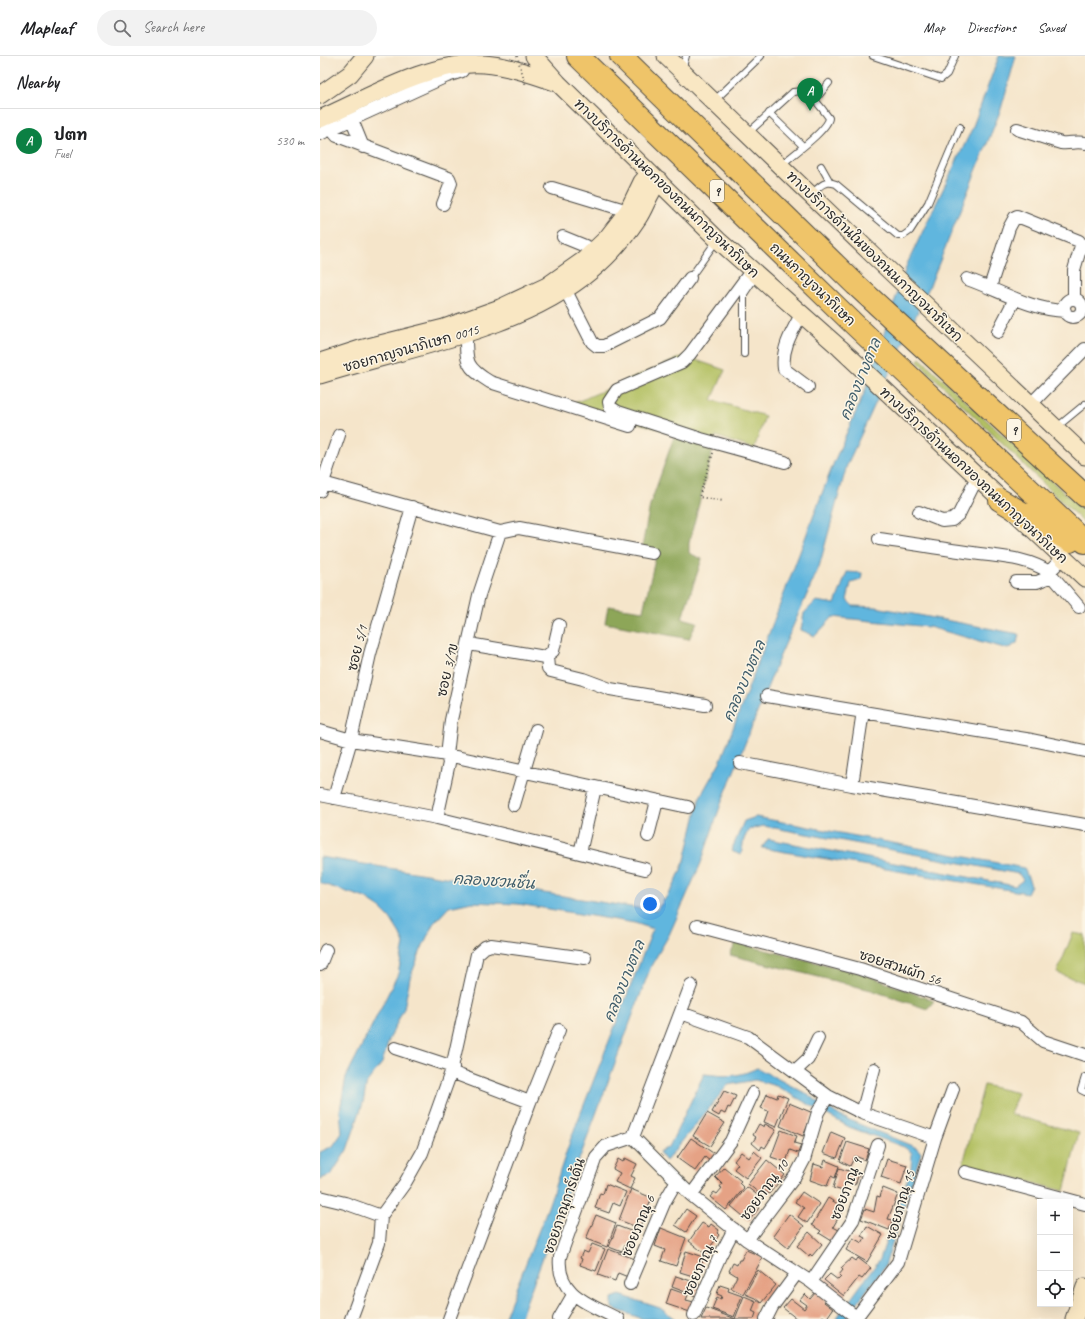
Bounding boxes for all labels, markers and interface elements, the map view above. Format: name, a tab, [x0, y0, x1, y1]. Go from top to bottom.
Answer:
search box	[97, 10, 377, 46]
text: Mapleaf	[20, 16, 73, 40]
icon: search	[111, 17, 133, 39]
text: Search here	[143, 18, 204, 37]
text: Map	[924, 19, 945, 36]
text: Directions	[967, 19, 1016, 36]
text: Saved	[1038, 19, 1065, 36]
text: Nearby	[16, 72, 59, 93]
pin: A	[797, 78, 823, 111]
street label: ทางบริการด้านนอกของถนนกาญจนาภิเษก	[570, 95, 763, 282]
text: ปตท	[54, 126, 87, 145]
text: A	[26, 133, 32, 149]
text: 530 m	[276, 133, 304, 149]
text: Fuel	[54, 146, 71, 162]
street label: ทางบริการด้านในของถนนกาญจนาภิเษก	[783, 167, 967, 345]
road number: 9	[710, 180, 724, 202]
street label: ถนนกาญจนาภิเษก	[767, 239, 859, 329]
street label: ซอยกาญจนาภิเษก 0015	[341, 321, 481, 376]
water label: คลองบางตาล	[835, 335, 886, 423]
street label: ทางบริการด้านนอกของถนนกาญจนาภิเษก	[876, 384, 1071, 567]
road number: 9	[1007, 419, 1021, 441]
street label: ซอย 5/1	[344, 623, 372, 673]
water label: คลองบางตาล	[719, 637, 770, 725]
street label: ซอย 3/1ข	[433, 642, 462, 699]
water label: คลองชวนชื่น	[453, 864, 536, 894]
your location	[640, 894, 660, 914]
water label: คลองบางตาล	[599, 937, 650, 1025]
street label: ซอยสวนผัก 56	[857, 946, 944, 989]
street label: ซอยภาณุ 9	[827, 1154, 868, 1223]
street label: ซอยภาณุการ์เด้น	[539, 1155, 590, 1257]
street label: ซอยภาณุ 10	[737, 1155, 794, 1225]
street label: ซอยภาณุ 15	[882, 1168, 920, 1242]
street label: ซอยภาณุ 6	[618, 1192, 660, 1260]
map controls	[1037, 1199, 1073, 1307]
button: +	[1037, 1199, 1073, 1235]
street label: ซอยภาณุ 7	[679, 1233, 723, 1300]
button: −	[1037, 1235, 1073, 1271]
button: locate	[1037, 1271, 1073, 1307]

